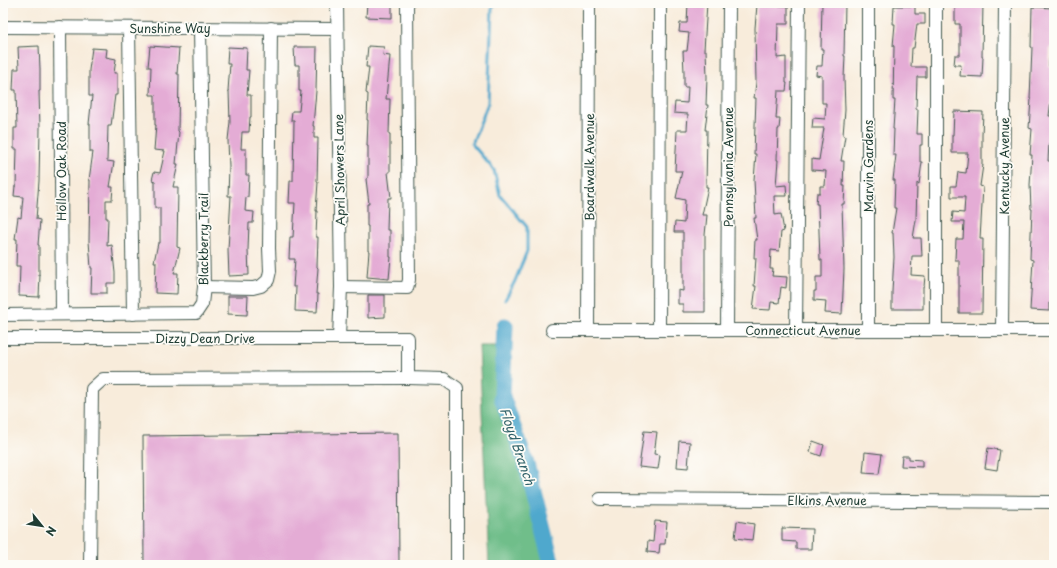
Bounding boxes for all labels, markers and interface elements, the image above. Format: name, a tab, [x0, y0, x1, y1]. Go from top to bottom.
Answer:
street label: Sunshine Way	[129, 19, 211, 37]
street label: Pennsylvania Avenue	[719, 106, 737, 227]
street label: Boardwalk Avenue	[580, 113, 598, 221]
street label: April Showers Lane	[329, 114, 349, 226]
street label: Kentucky Avenue	[995, 117, 1013, 215]
street label: Marvin Gardens	[859, 119, 877, 212]
street label: Hollow Oak Road	[52, 121, 70, 221]
street label: Blackberry Trail	[194, 193, 212, 285]
street label: Connecticut Avenue	[745, 321, 861, 339]
street label: Dizzy Dean Drive	[155, 329, 256, 347]
water label: Floyd Branch	[496, 404, 540, 488]
street label: Elkins Avenue	[787, 491, 867, 509]
north arrow	[22, 506, 62, 546]
text: N	[41, 523, 61, 540]

